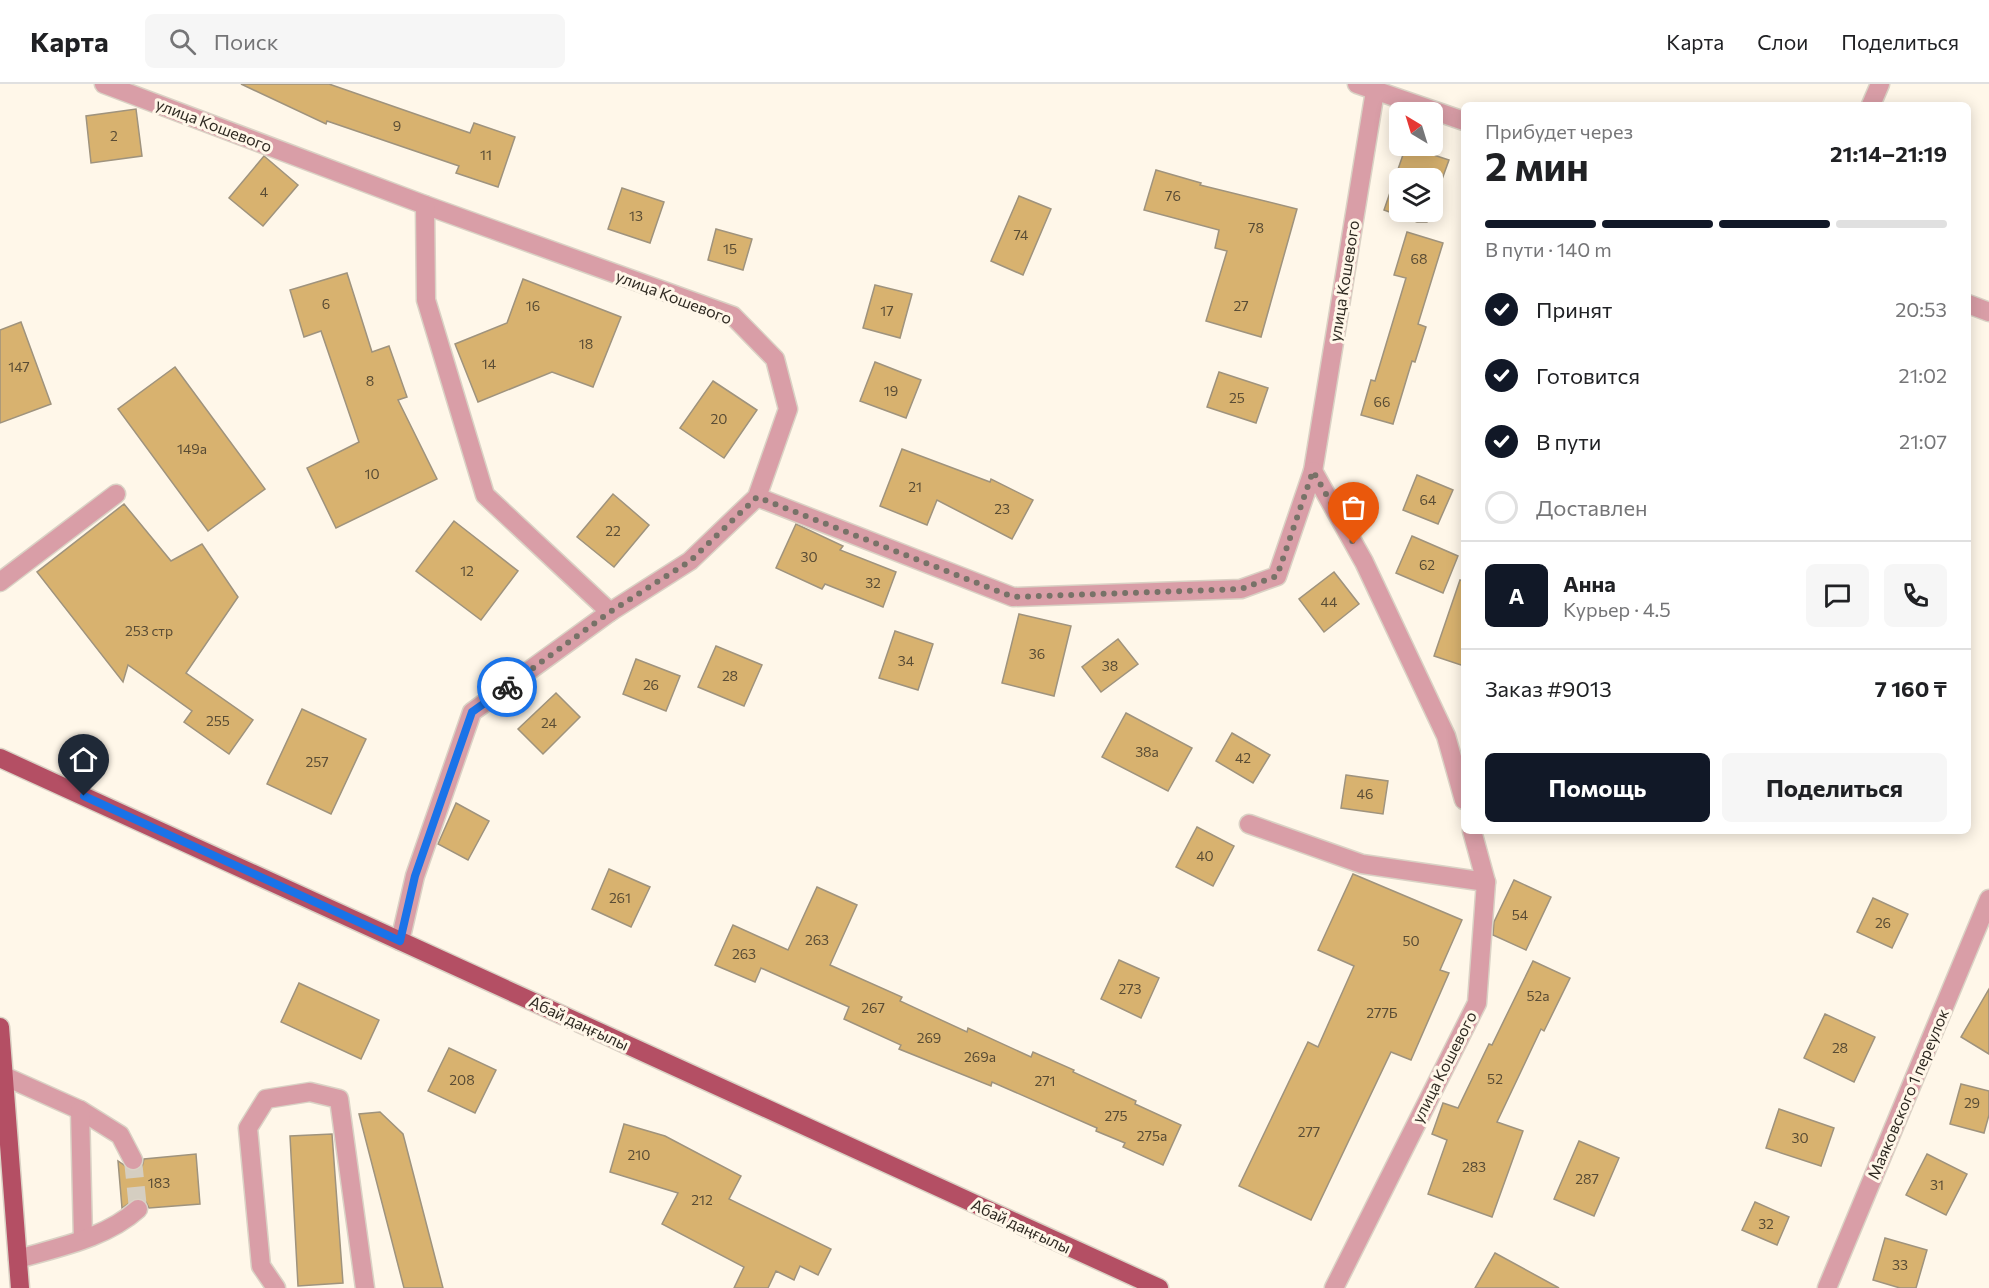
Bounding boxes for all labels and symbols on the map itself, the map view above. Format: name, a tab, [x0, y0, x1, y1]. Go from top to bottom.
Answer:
street label: улица Кошевого	[153, 94, 275, 155]
north arrow	[1389, 102, 1443, 156]
house number: 9	[393, 117, 401, 134]
house number: 2	[110, 127, 118, 144]
house number: 11	[480, 146, 492, 163]
house number: 4	[260, 183, 269, 200]
house number: 76	[1165, 187, 1181, 204]
house number: 13	[629, 207, 643, 224]
house number: 78	[1248, 219, 1264, 236]
street label: улица Кошевого	[1325, 219, 1362, 343]
house number: 74	[1014, 226, 1029, 243]
house number: 15	[723, 240, 737, 257]
house number: 68	[1411, 250, 1428, 267]
street label: улица Кошевого	[613, 266, 735, 327]
house number: 6	[322, 295, 330, 312]
house number: 16	[526, 297, 540, 314]
house number: 27	[1233, 297, 1249, 314]
house number: 17	[880, 302, 894, 319]
house number: 18	[579, 335, 593, 352]
house number: 14	[482, 355, 497, 372]
house number: 147	[8, 358, 30, 375]
house number: 8	[366, 372, 374, 389]
house number: 19	[884, 382, 898, 399]
house number: 25	[1229, 389, 1245, 406]
house number: 66	[1374, 393, 1391, 410]
house number: 20	[711, 410, 727, 427]
house number: 149а	[177, 440, 207, 457]
house number: 10	[364, 465, 380, 482]
house number: 21	[908, 478, 922, 495]
pin	[1328, 482, 1379, 544]
house number: 64	[1420, 491, 1437, 508]
house number: 23	[994, 500, 1010, 517]
house number: 22	[605, 522, 621, 539]
house number: 30	[800, 548, 818, 565]
house number: 62	[1419, 556, 1435, 573]
house number: 12	[460, 562, 474, 579]
house number: 32	[865, 574, 881, 591]
house number: 44	[1321, 593, 1338, 610]
house number: 253 стр	[125, 622, 173, 639]
house number: 36	[1029, 645, 1045, 662]
house number: 34	[898, 652, 915, 669]
courier	[477, 657, 537, 717]
house number: 38	[1102, 657, 1118, 674]
house number: 28	[722, 667, 738, 684]
house number: 26	[643, 676, 659, 693]
house number: 255	[206, 712, 230, 729]
house number: 24	[541, 714, 558, 731]
pin	[58, 734, 109, 796]
house number: 38а	[1135, 743, 1159, 760]
house number: 42	[1235, 749, 1251, 766]
house number: 257	[305, 753, 329, 770]
house number: 46	[1357, 785, 1373, 802]
house number: 40	[1196, 847, 1214, 864]
house number: 261	[609, 889, 631, 906]
house number: 54	[1512, 906, 1529, 923]
house number: 26	[1875, 914, 1891, 931]
house number: 263	[805, 931, 829, 948]
house number: 50	[1402, 932, 1420, 949]
house number: 263	[732, 945, 756, 962]
house number: 273	[1118, 980, 1142, 997]
house number: 52а	[1526, 987, 1550, 1004]
street label: Абай даңғылы	[526, 991, 632, 1054]
house number: 267	[861, 999, 885, 1016]
house number: 277Б	[1366, 1004, 1398, 1021]
street label: Маяковского 1 переулок	[1863, 1005, 1952, 1182]
street label: улица Кошевого	[1407, 1008, 1480, 1126]
house number: 269	[917, 1029, 941, 1046]
house number: 28	[1832, 1039, 1848, 1056]
house number: 269а	[964, 1048, 996, 1065]
house number: 52	[1487, 1070, 1503, 1087]
house number: 208	[449, 1071, 475, 1088]
house number: 271	[1034, 1072, 1056, 1089]
house number: 29	[1964, 1094, 1980, 1111]
house number: 275	[1104, 1107, 1128, 1124]
house number: 277	[1298, 1123, 1320, 1140]
house number: 275а	[1137, 1127, 1167, 1144]
house number: 30	[1791, 1129, 1809, 1146]
house number: 210	[628, 1146, 650, 1163]
house number: 283	[1462, 1158, 1486, 1175]
house number: 287	[1575, 1170, 1599, 1187]
house number: 183	[148, 1174, 170, 1191]
house number: 31	[1930, 1176, 1944, 1193]
house number: 212	[691, 1191, 713, 1208]
street label: Абай даңғылы	[968, 1194, 1074, 1257]
house number: 32	[1758, 1215, 1774, 1232]
house number: 33	[1892, 1256, 1908, 1273]

